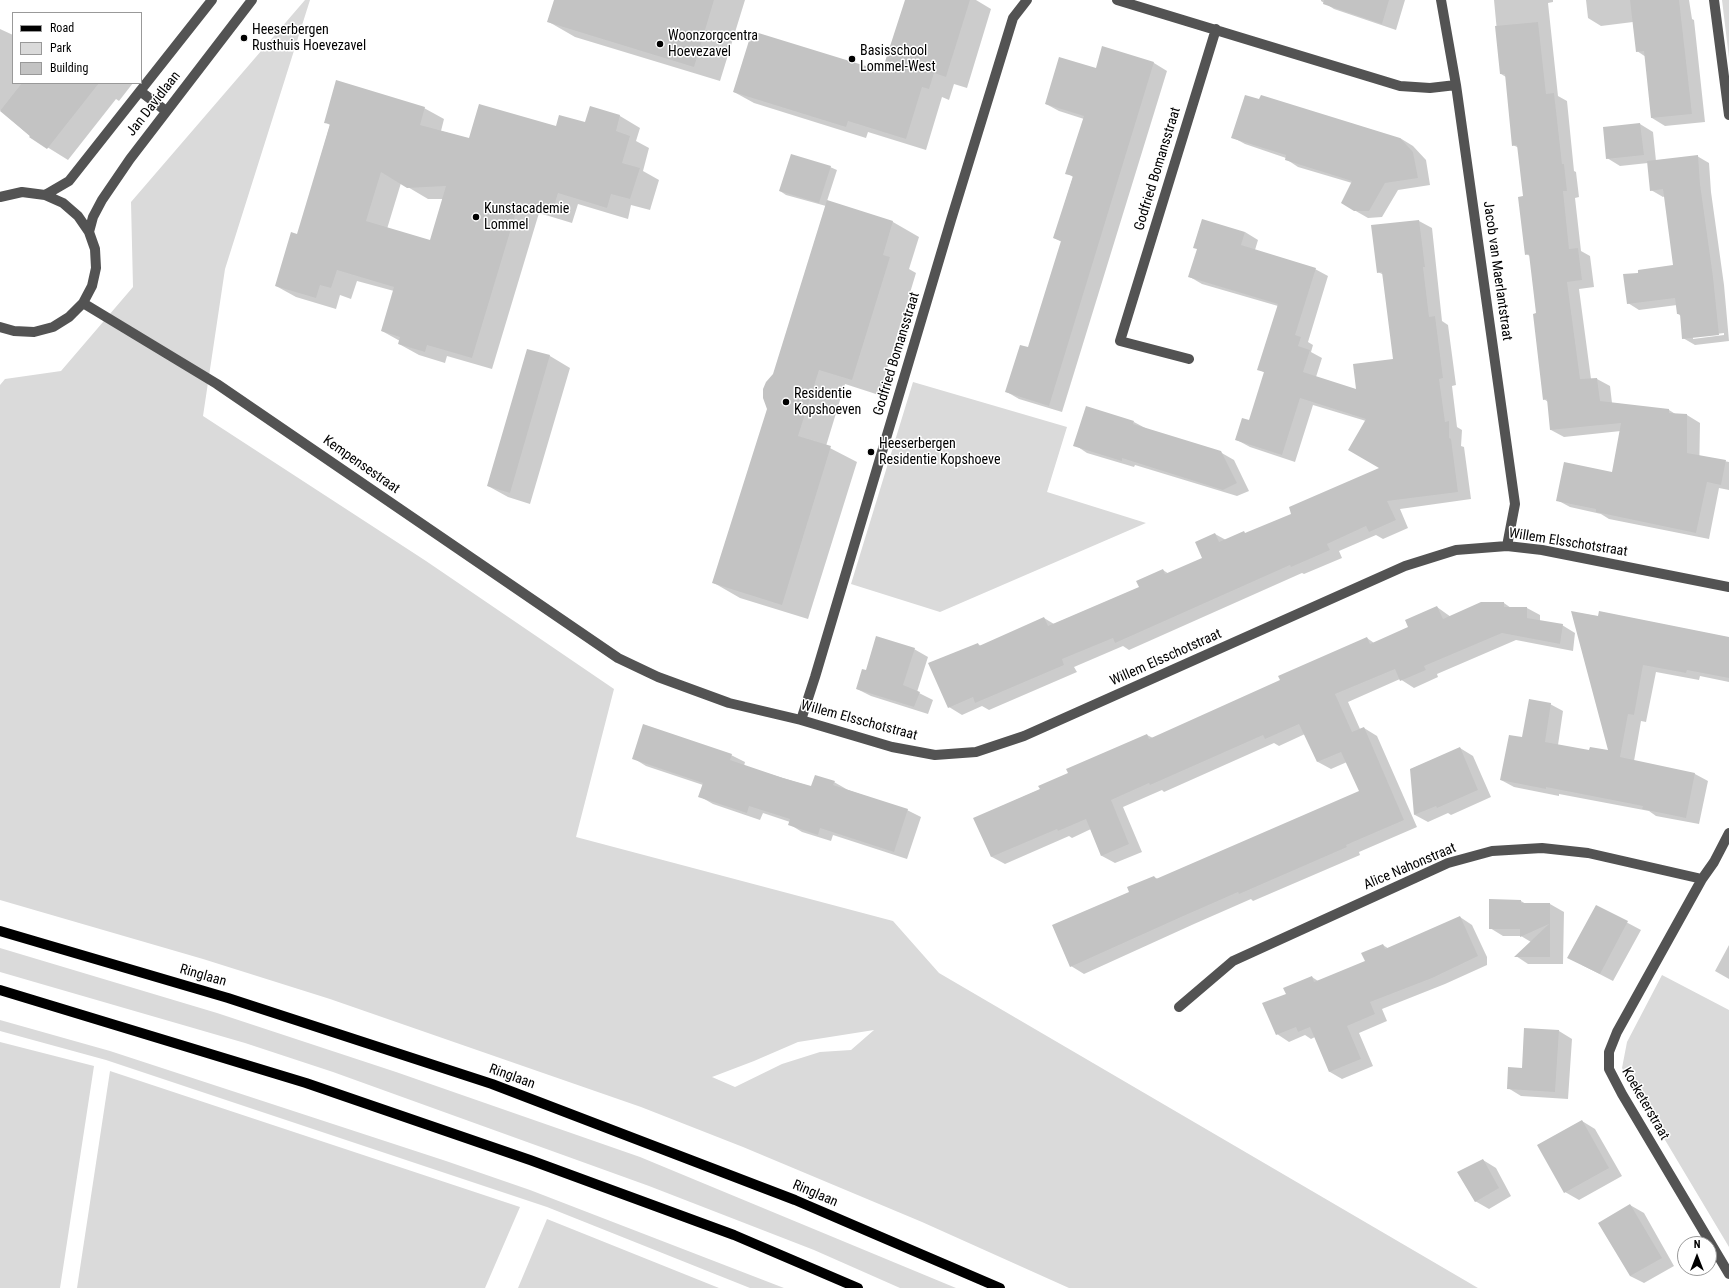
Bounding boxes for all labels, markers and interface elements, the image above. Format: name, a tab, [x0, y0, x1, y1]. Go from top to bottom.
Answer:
legend	[12, 12, 142, 84]
text: Road	[50, 21, 74, 35]
place label: Heeserbergen Rusthuis Hoevezavel	[252, 22, 366, 54]
place label: Woonzorgcentra Hoevezavel	[668, 28, 758, 60]
marker: Heeserbergen Rusthuis Hoevezavel	[239, 33, 249, 43]
marker: Woonzorgcentra Hoevezavel	[655, 39, 665, 49]
text: Park	[50, 41, 71, 55]
place label: Basisschool Lommel-West	[860, 43, 936, 76]
marker: Basisschool Lommel-West	[847, 54, 857, 64]
text: Building	[50, 61, 88, 75]
street label: Jan Davidlaan	[123, 68, 185, 140]
street label: Godfried Bomansstraat	[1131, 105, 1185, 233]
street label: Jacob van Maerlantstraat	[1479, 200, 1515, 342]
place label: Kunstacademie Lommel	[484, 201, 569, 234]
marker: Kunstacademie Lommel	[471, 212, 481, 222]
street label: Godfried Bomansstraat	[870, 290, 924, 418]
place label: Residentie Kopshoeven	[794, 386, 861, 418]
marker: Residentie Kopshoeven	[781, 397, 791, 407]
street label: Kempensestraat	[319, 432, 403, 498]
place label: Heeserbergen Residentie Kopshoeve	[879, 436, 1001, 468]
marker: Heeserbergen Residentie Kopshoeve	[866, 447, 876, 457]
street label: Willem Elsschotstraat	[1507, 525, 1629, 561]
street label: Willem Elsschotstraat	[1108, 626, 1224, 690]
street label: Willem Elsschotstraat	[799, 697, 919, 745]
street label: Alice Nahonstraat	[1361, 840, 1459, 894]
street label: Ringlaan	[178, 961, 228, 991]
street label: Ringlaan	[487, 1061, 537, 1093]
street label: Koeketerstraat	[1618, 1065, 1672, 1143]
street label: Ringlaan	[790, 1177, 840, 1211]
north arrow	[1677, 1236, 1717, 1276]
text: N	[1694, 1238, 1700, 1251]

